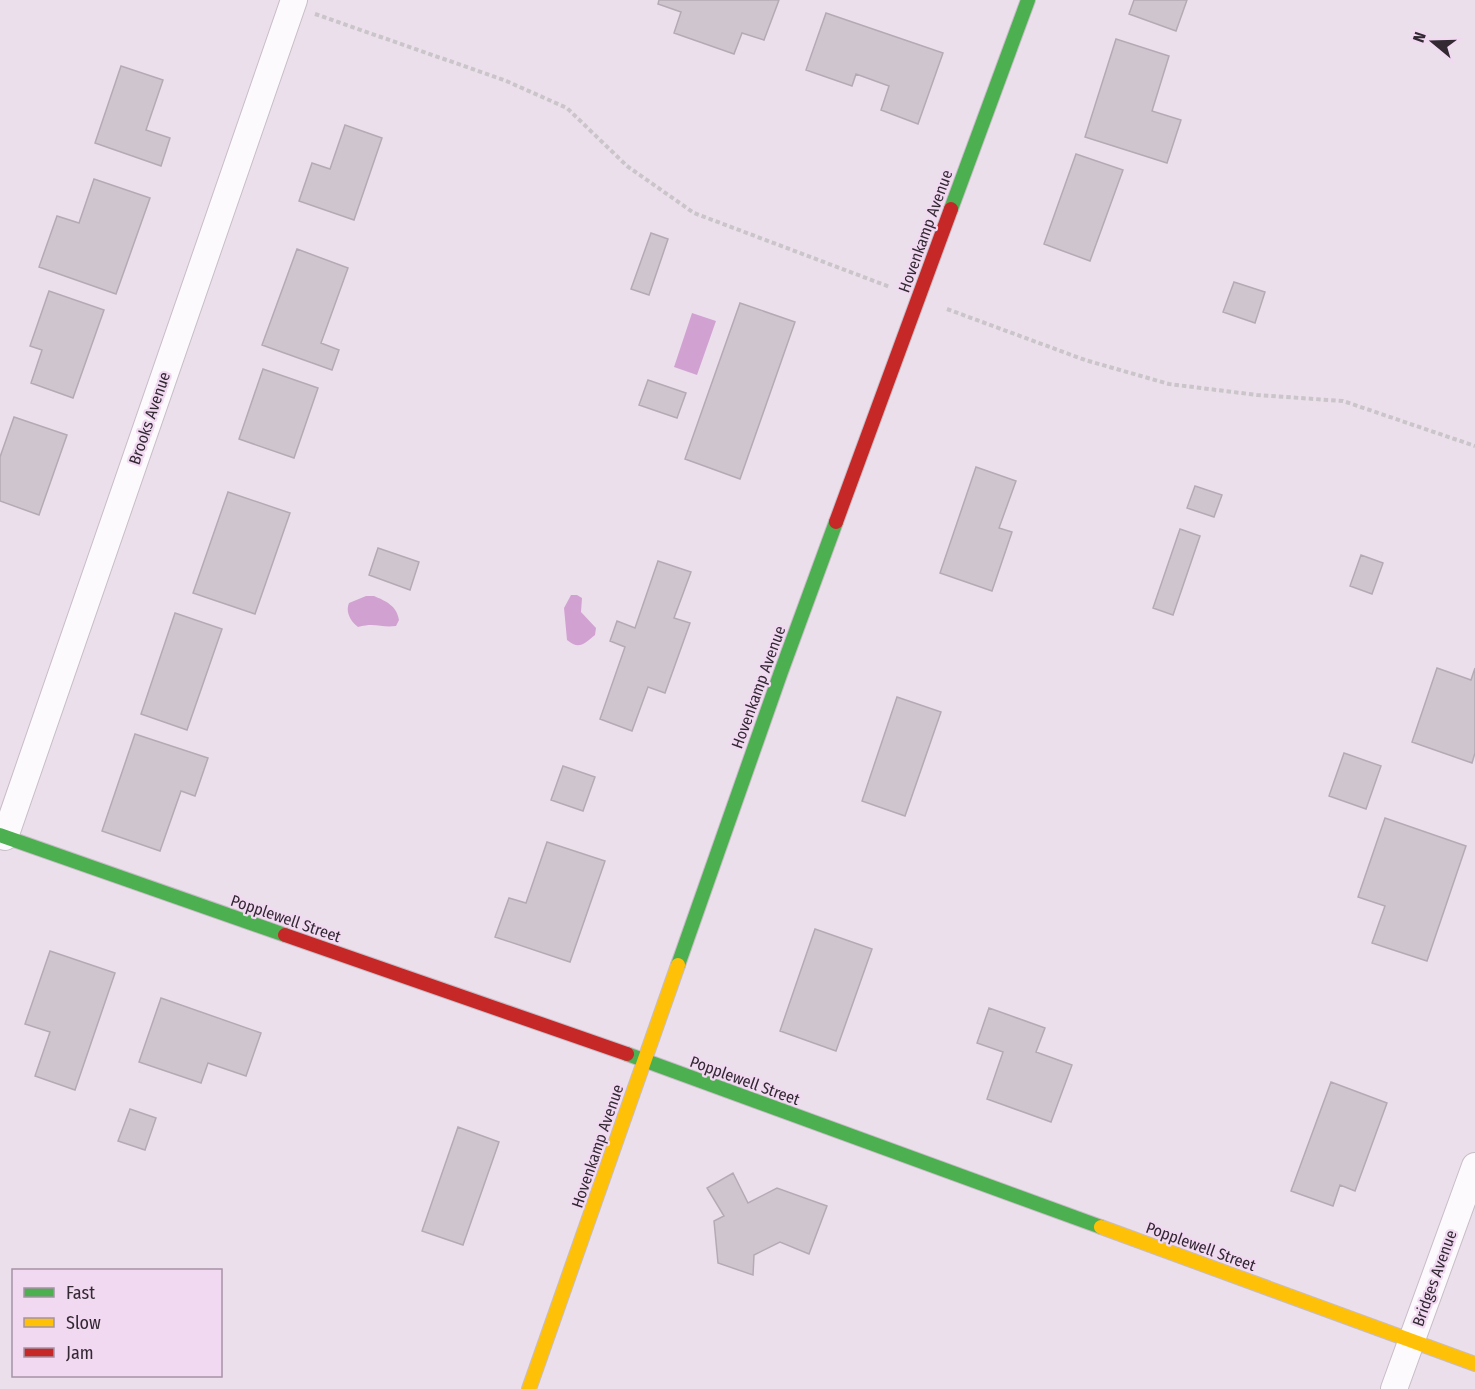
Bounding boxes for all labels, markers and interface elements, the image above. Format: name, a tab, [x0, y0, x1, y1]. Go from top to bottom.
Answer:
north arrow	[1403, 12, 1463, 72]
text: N	[1409, 30, 1430, 45]
street label: Hovenkamp Avenue	[894, 167, 957, 295]
street label: Brooks Avenue	[125, 369, 174, 467]
street label: Hovenkamp Avenue	[727, 623, 790, 751]
street label: Popplewell Street	[228, 891, 344, 946]
street label: Popplewell Street	[687, 1052, 803, 1109]
street label: Hovenkamp Avenue	[567, 1082, 628, 1210]
street label: Popplewell Street	[1143, 1218, 1259, 1275]
street label: Bridges Avenue	[1408, 1227, 1461, 1329]
legend	[12, 1269, 222, 1377]
text: Fast	[66, 1282, 95, 1304]
text: Slow	[66, 1312, 101, 1334]
text: Jam	[66, 1342, 94, 1364]

